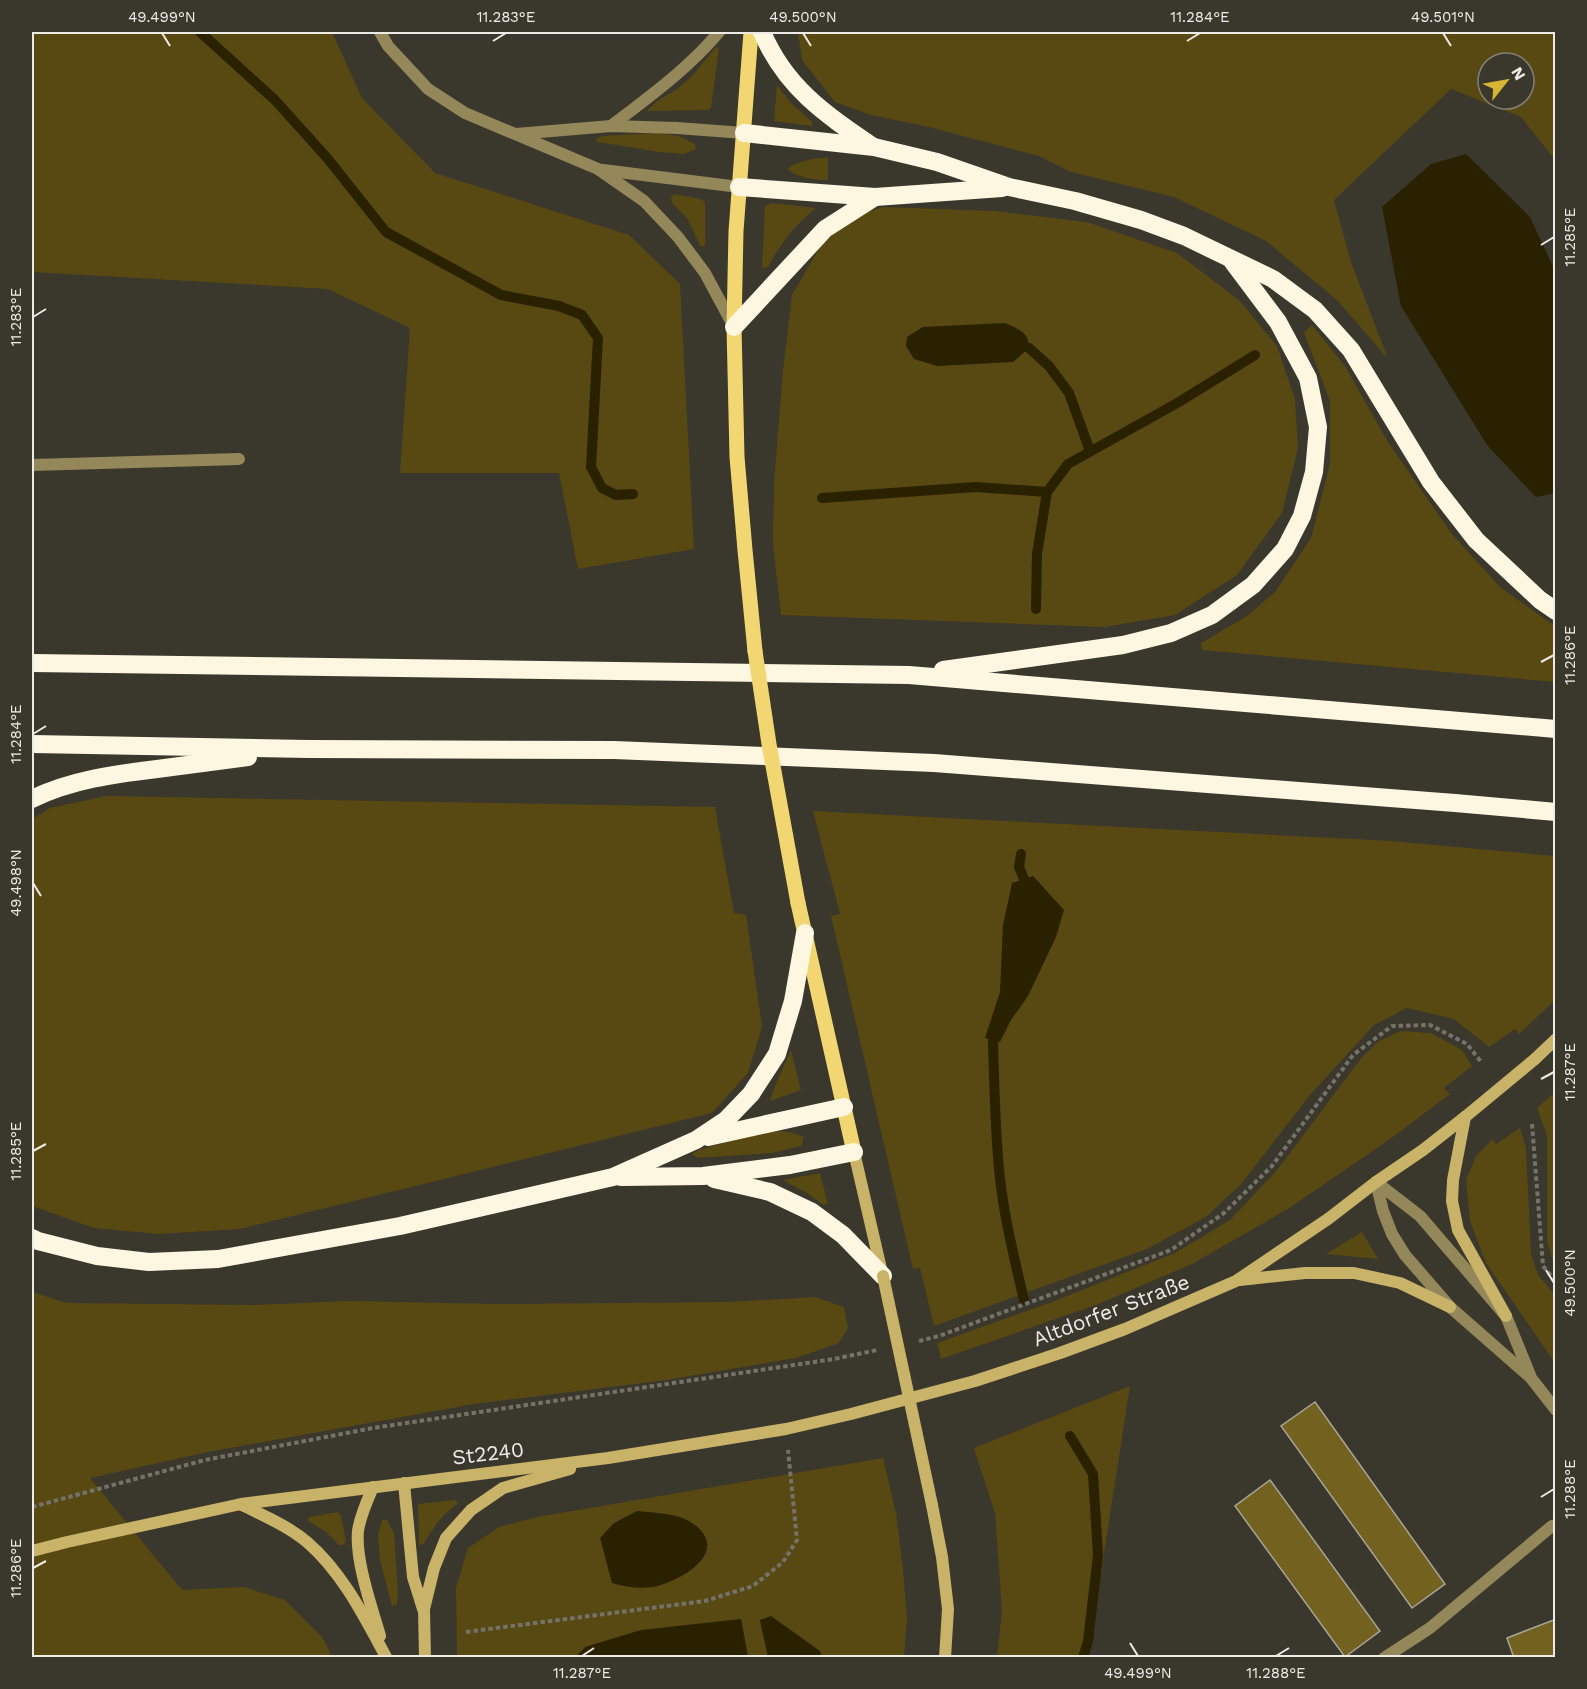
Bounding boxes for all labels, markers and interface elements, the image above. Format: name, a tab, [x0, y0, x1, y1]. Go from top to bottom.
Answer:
text: 49.499°N	[128, 8, 196, 26]
text: 11.283°E	[477, 8, 535, 26]
text: 49.500°N	[769, 8, 837, 26]
text: 11.284°E	[1170, 8, 1230, 26]
text: 49.501°N	[1411, 8, 1475, 26]
north arrow	[1476, 51, 1536, 111]
text: N	[1507, 64, 1530, 84]
text: 11.285°E	[1561, 208, 1579, 266]
text: 11.283°E	[7, 288, 25, 346]
text: 11.286°E	[1561, 625, 1579, 685]
text: 11.284°E	[7, 704, 25, 764]
text: 49.498°N	[7, 849, 25, 917]
text: 11.287°E	[1561, 1043, 1579, 1101]
text: 11.285°E	[7, 1122, 25, 1180]
text: 49.500°N	[1561, 1249, 1579, 1317]
street label: Altdorfer Straße	[1029, 1269, 1193, 1351]
street label: St2240	[451, 1436, 525, 1470]
text: 11.288°E	[1561, 1459, 1579, 1519]
text: 11.286°E	[7, 1538, 25, 1598]
text: 11.287°E	[553, 1664, 611, 1682]
text: 49.499°N	[1104, 1664, 1172, 1682]
text: 11.288°E	[1246, 1664, 1306, 1682]

